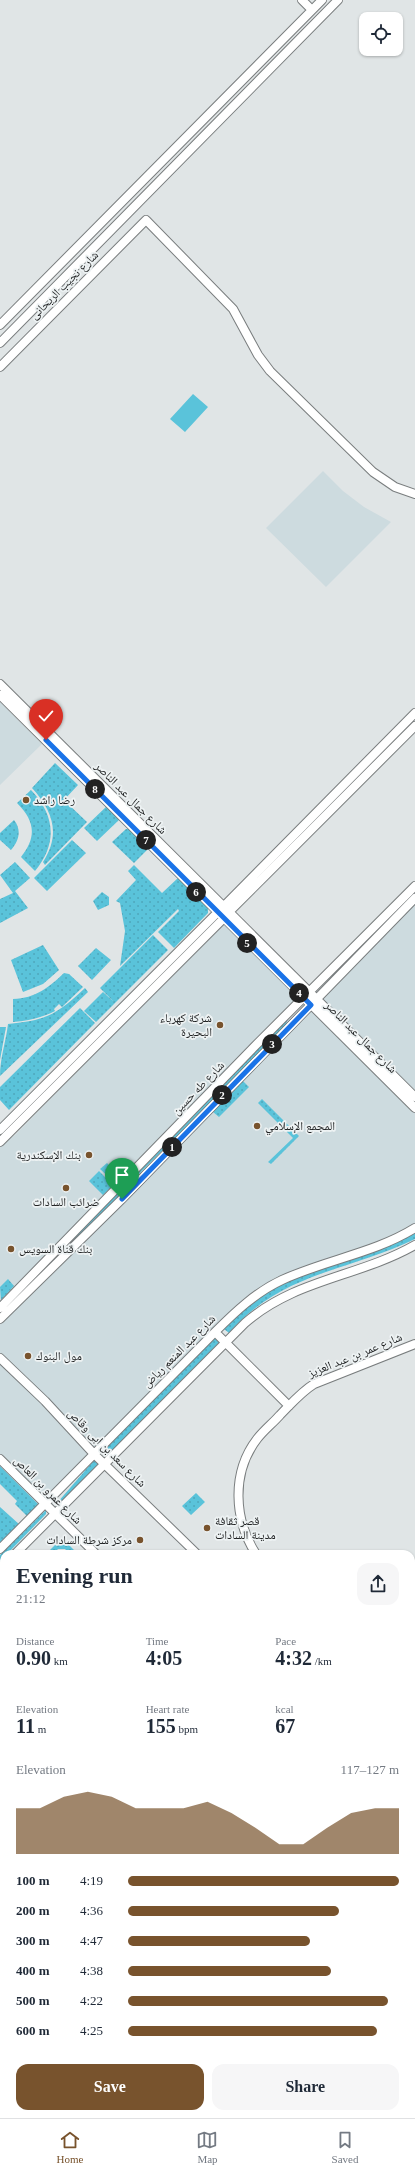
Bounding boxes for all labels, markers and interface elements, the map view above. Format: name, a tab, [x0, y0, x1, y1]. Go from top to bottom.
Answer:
map controls	[359, 12, 403, 56]
button: locate	[359, 12, 403, 56]
street label: شارع نجيب الريحانى	[27, 248, 102, 323]
pin	[29, 699, 63, 740]
icon: check	[35, 705, 57, 727]
street label: شارع جمال عبد الناصر	[91, 758, 170, 838]
pin: 8	[85, 779, 105, 799]
text: 8	[92, 783, 98, 795]
place label: رضا راشد	[34, 793, 76, 807]
marker: رضا راشد	[21, 795, 31, 805]
pin: 7	[136, 830, 156, 850]
text: 7	[143, 834, 149, 846]
pin: 6	[186, 882, 206, 902]
text: 6	[193, 886, 199, 898]
pin: 5	[237, 933, 257, 953]
text: 5	[244, 937, 250, 949]
pin: 4	[289, 983, 309, 1003]
text: 4	[296, 987, 302, 999]
street label: شارع جمال عبد الناصر	[321, 997, 400, 1077]
place label: شركة كهرباء البحيرة	[160, 1011, 212, 1039]
marker: شركة كهرباء البحيرة	[215, 1020, 225, 1030]
pin: 3	[262, 1034, 282, 1054]
text: 3	[269, 1038, 275, 1050]
street label: شارع طه حسين	[169, 1058, 228, 1118]
pin: 2	[212, 1085, 232, 1105]
text: 2	[219, 1089, 225, 1101]
place label: المجمع الإسلامي	[265, 1119, 335, 1136]
marker: المجمع الإسلامي	[252, 1121, 262, 1131]
pin: 1	[162, 1137, 182, 1157]
text: 1	[169, 1141, 175, 1153]
place label: بنك الإسكندرية	[17, 1148, 81, 1162]
marker: بنك الإسكندرية	[84, 1150, 94, 1160]
pin	[105, 1158, 139, 1199]
icon: arrive	[111, 1164, 133, 1186]
marker: ضرائب السادات	[61, 1183, 71, 1193]
place label: ضرائب السادات	[33, 1195, 99, 1209]
place label: بنك قناة السويس	[19, 1242, 92, 1256]
marker: بنك قناة السويس	[6, 1244, 16, 1254]
street label: شارع عبد المنعم رياض	[140, 1312, 219, 1391]
street label: شارع عمر بن عبد العزيز	[305, 1330, 405, 1382]
place label: مول البنوك	[36, 1349, 82, 1363]
marker: مول البنوك	[23, 1351, 33, 1361]
street label: شارع سعد بن ابى وقاص	[64, 1406, 149, 1491]
street label: شارع عمرو بن العاص	[10, 1453, 85, 1528]
place label: قصر ثقافة مدينة السادات	[215, 1514, 276, 1542]
marker: قصر ثقافة مدينة السادات	[202, 1523, 212, 1533]
place label: مركز شرطة السادات	[46, 1533, 132, 1547]
marker: مركز شرطة السادات	[135, 1535, 145, 1545]
text: Evening run	[16, 1563, 133, 1588]
button: share	[357, 1563, 399, 1605]
text: 21:12	[16, 1591, 46, 1606]
text: Distance	[16, 1635, 54, 1647]
text: Time	[146, 1635, 168, 1647]
text: Pace	[275, 1635, 296, 1647]
text: 0.90	[16, 1647, 51, 1669]
text: 4:05	[146, 1647, 182, 1669]
text: 4:32	[275, 1647, 312, 1669]
text: km	[51, 1655, 68, 1667]
text: /km	[312, 1655, 332, 1667]
text: Elevation	[16, 1703, 58, 1715]
text: Heart rate	[146, 1703, 189, 1715]
text: kcal	[275, 1703, 294, 1715]
text: 11	[16, 1715, 35, 1737]
text: 155	[146, 1715, 176, 1737]
text: 67	[275, 1715, 295, 1737]
text: m	[35, 1723, 46, 1735]
text: bpm	[176, 1723, 198, 1735]
text: Elevation	[16, 1762, 66, 1777]
text: 117–127 m	[341, 1762, 399, 1777]
text: 100 m	[16, 1873, 50, 1888]
text: 4:19	[80, 1873, 103, 1888]
text: 200 m	[16, 1903, 50, 1918]
text: 4:36	[80, 1903, 103, 1918]
text: 300 m	[16, 1933, 50, 1948]
text: 4:47	[80, 1933, 103, 1948]
text: 400 m	[16, 1963, 50, 1978]
text: 4:38	[80, 1963, 103, 1978]
text: 500 m	[16, 1993, 50, 2008]
text: 4:22	[80, 1993, 103, 2008]
text: 600 m	[16, 2023, 50, 2038]
text: 4:25	[80, 2023, 103, 2038]
button: Save	[16, 2064, 204, 2110]
button: Share	[212, 2064, 399, 2110]
tab: Home	[57, 2129, 83, 2165]
tab: Map	[196, 2129, 218, 2165]
tab: Saved	[332, 2129, 358, 2165]

